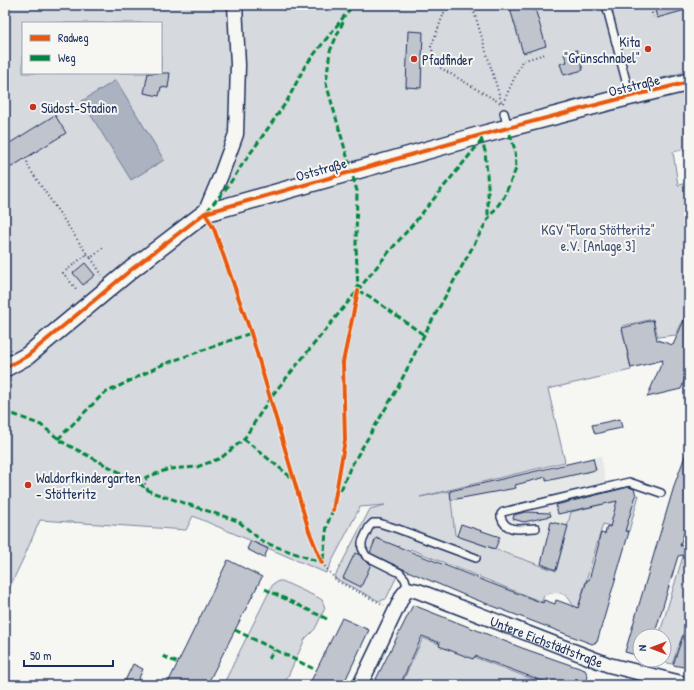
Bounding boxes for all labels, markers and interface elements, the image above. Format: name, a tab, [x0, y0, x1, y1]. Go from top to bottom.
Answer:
legend	[22, 22, 162, 74]
text: Radweg	[58, 29, 89, 46]
place label: Kita "Grünschnabel"	[564, 32, 641, 67]
marker: Kita "Grünschnabel"	[643, 44, 653, 54]
text: Weg	[58, 49, 76, 66]
place label: Pfadfinder	[422, 50, 474, 69]
marker: Pfadfinder	[409, 54, 419, 64]
street label: Oststraße	[606, 69, 662, 101]
place label: Südost-Stadion	[41, 98, 117, 117]
marker: Südost-Stadion	[28, 102, 38, 112]
street label: Oststraße	[293, 153, 349, 186]
park label: KGV "Flora Stötteritz" e.V. [Anlage 3]	[541, 220, 655, 256]
place label: Waldorfkindergarten - Stötteritz	[36, 468, 141, 503]
marker: Waldorfkindergarten - Stötteritz	[23, 480, 33, 490]
street label: Untere Eichstädtstraße	[488, 611, 606, 672]
north arrow	[632, 628, 672, 668]
scale bar	[24, 642, 113, 668]
text: N	[635, 645, 649, 651]
text: 50 m	[30, 647, 51, 664]

